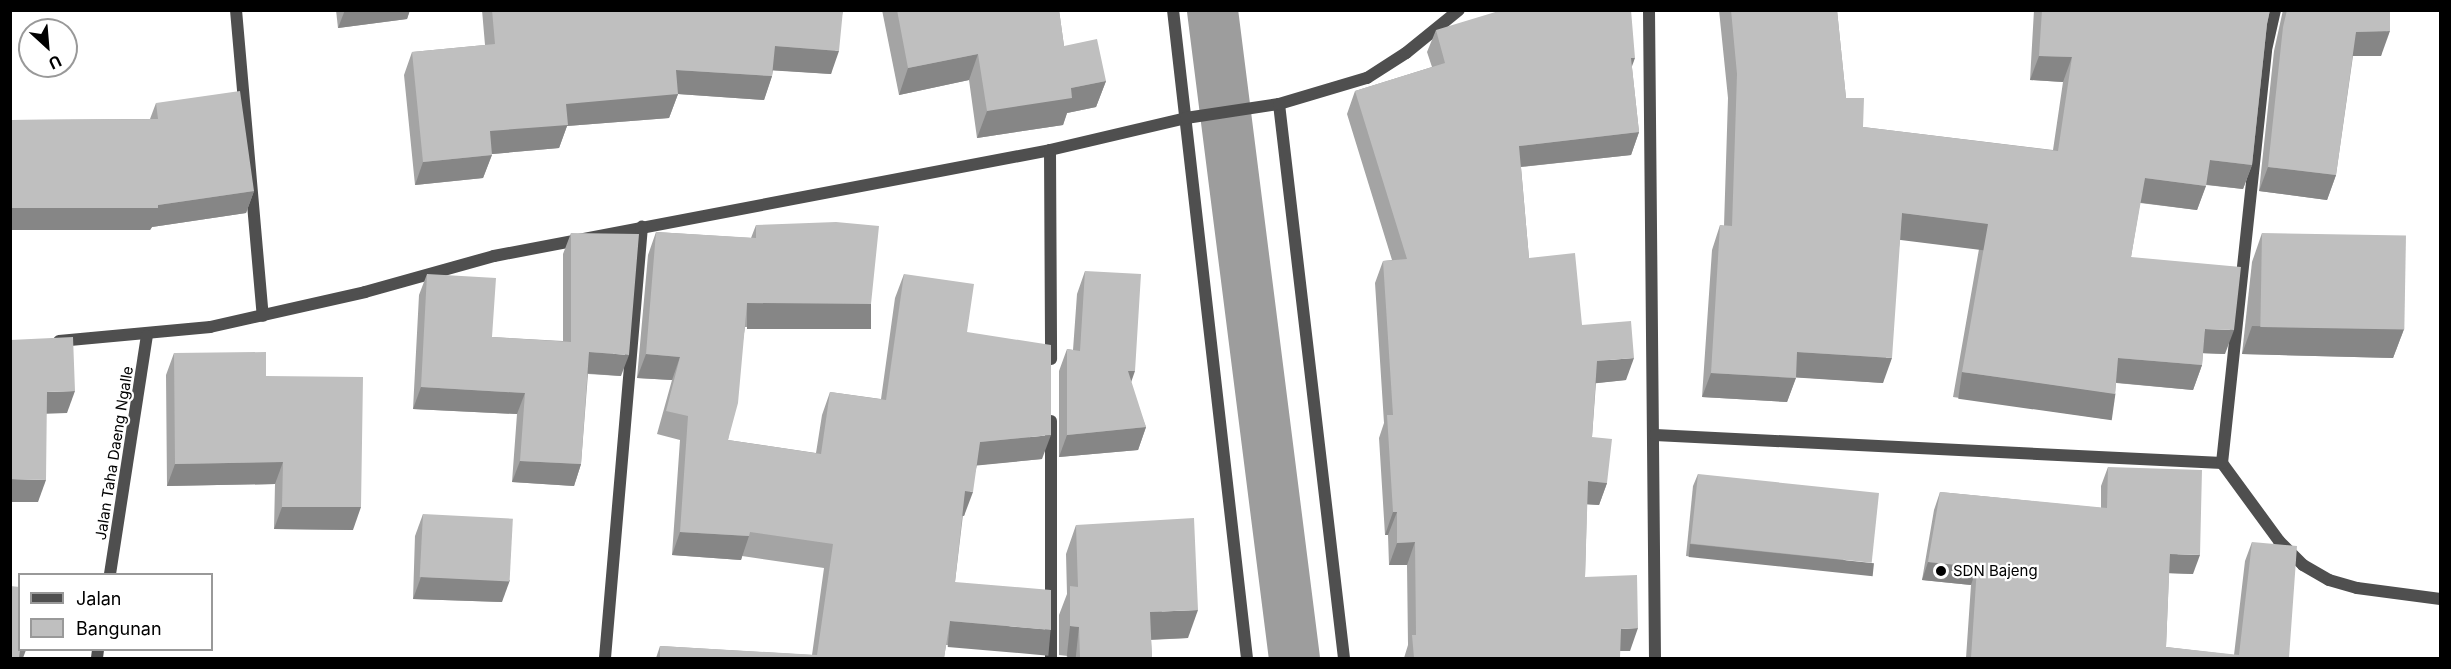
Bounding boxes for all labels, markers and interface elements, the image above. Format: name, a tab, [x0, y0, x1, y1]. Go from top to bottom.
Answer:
north arrow	[18, 18, 78, 78]
text: U	[45, 51, 65, 74]
street label: Jalan Taha Daeng Ngalle	[91, 365, 137, 541]
place label: SDN Bajeng	[1953, 562, 2038, 580]
marker: SDN Bajeng	[1934, 564, 1948, 578]
legend	[18, 573, 213, 651]
text: Jalan	[76, 588, 121, 609]
text: Bangunan	[76, 618, 162, 639]

